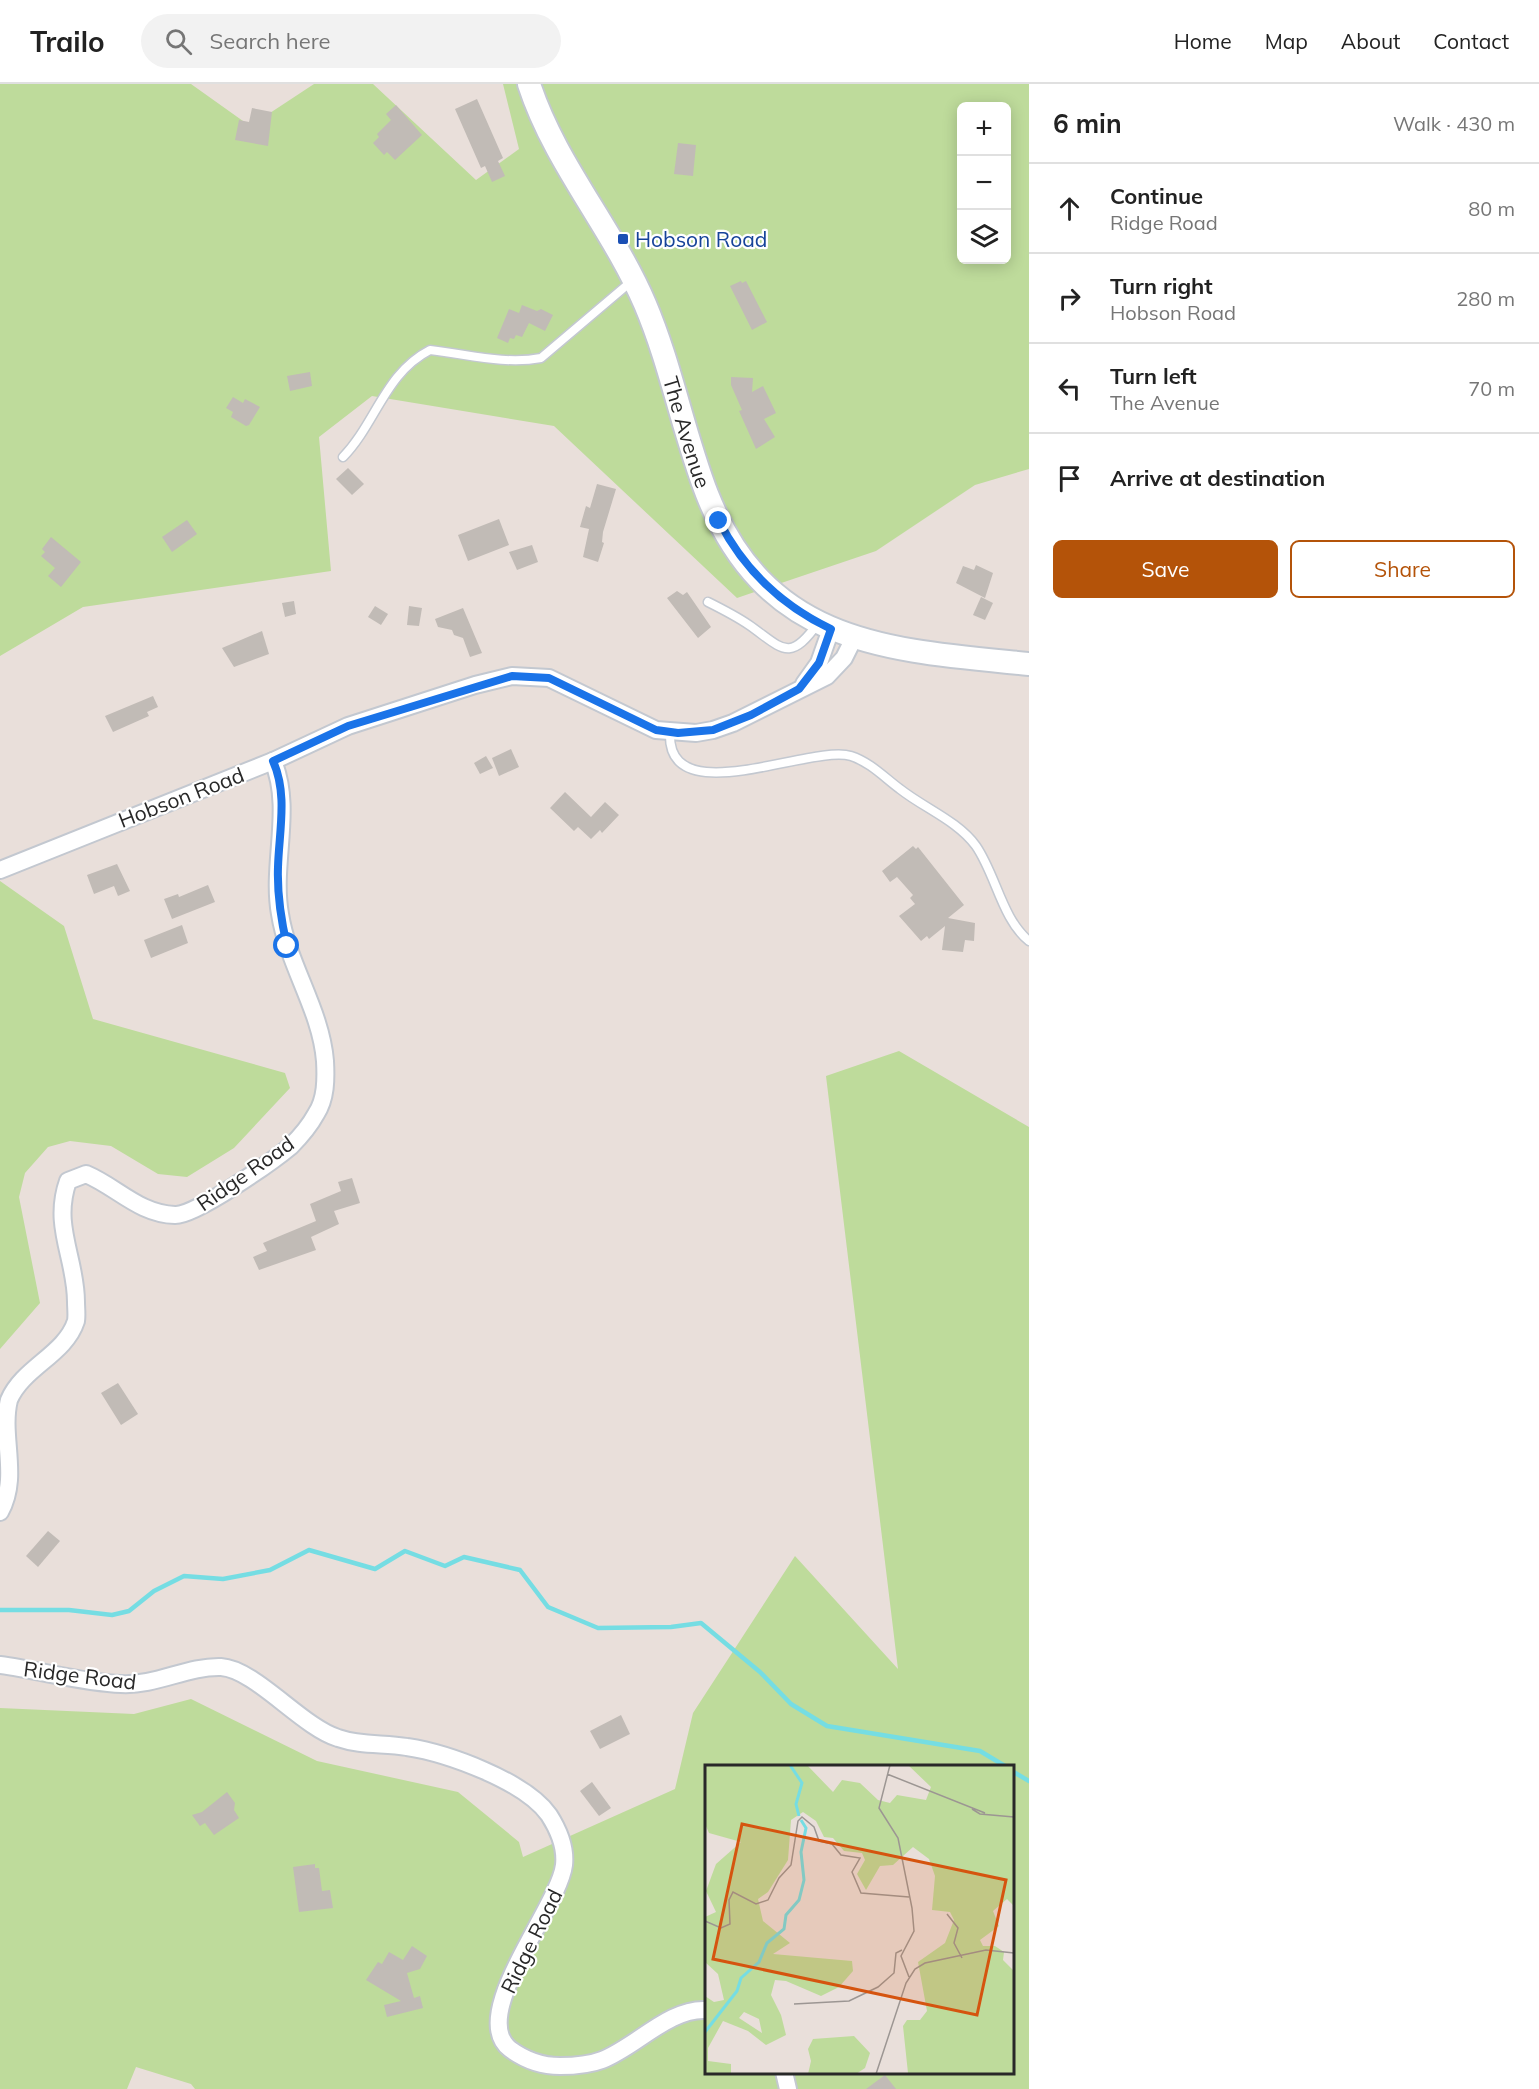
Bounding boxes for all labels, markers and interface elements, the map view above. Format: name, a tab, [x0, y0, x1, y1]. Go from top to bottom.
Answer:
search box	[141, 14, 561, 68]
text: Trailo	[30, 24, 105, 59]
icon: search	[162, 25, 195, 58]
text: Search here	[210, 27, 331, 55]
text: Home	[1174, 28, 1232, 54]
text: Map	[1265, 28, 1308, 54]
text: About	[1341, 28, 1400, 54]
text: Contact	[1433, 28, 1509, 54]
map controls	[957, 102, 1011, 264]
button: +	[957, 102, 1011, 156]
text: 6 min	[1053, 107, 1122, 140]
text: Walk · 430 m	[1393, 111, 1515, 136]
button: −	[957, 156, 1011, 210]
text: Continue	[1110, 182, 1203, 210]
icon: ahead	[1053, 192, 1086, 225]
text: 80 m	[1468, 196, 1515, 221]
button: layers	[957, 210, 1011, 264]
text: Ridge Road	[1110, 210, 1218, 235]
place label: Hobson Road	[635, 226, 767, 252]
marker: Hobson Road	[616, 232, 630, 246]
text: Turn right	[1110, 272, 1213, 300]
icon: right	[1053, 282, 1086, 315]
text: 280 m	[1456, 286, 1515, 311]
text: Hobson Road	[1110, 300, 1236, 325]
text: Turn left	[1110, 362, 1197, 390]
icon: left	[1053, 372, 1086, 405]
street label: The Avenue	[658, 373, 717, 491]
text: 70 m	[1468, 376, 1515, 401]
text: The Avenue	[1110, 390, 1220, 415]
icon: arrive	[1053, 462, 1086, 495]
text: Arrive at destination	[1110, 464, 1325, 492]
route end	[705, 507, 731, 533]
button: Save	[1053, 540, 1278, 598]
button: Share	[1290, 540, 1515, 598]
street label: Hobson Road	[115, 761, 247, 833]
route start	[273, 932, 299, 958]
street label: Ridge Road	[191, 1130, 299, 1216]
street label: Ridge Road	[22, 1655, 138, 1695]
inset map	[705, 1765, 1014, 2074]
street label: Ridge Road	[495, 1884, 567, 1998]

